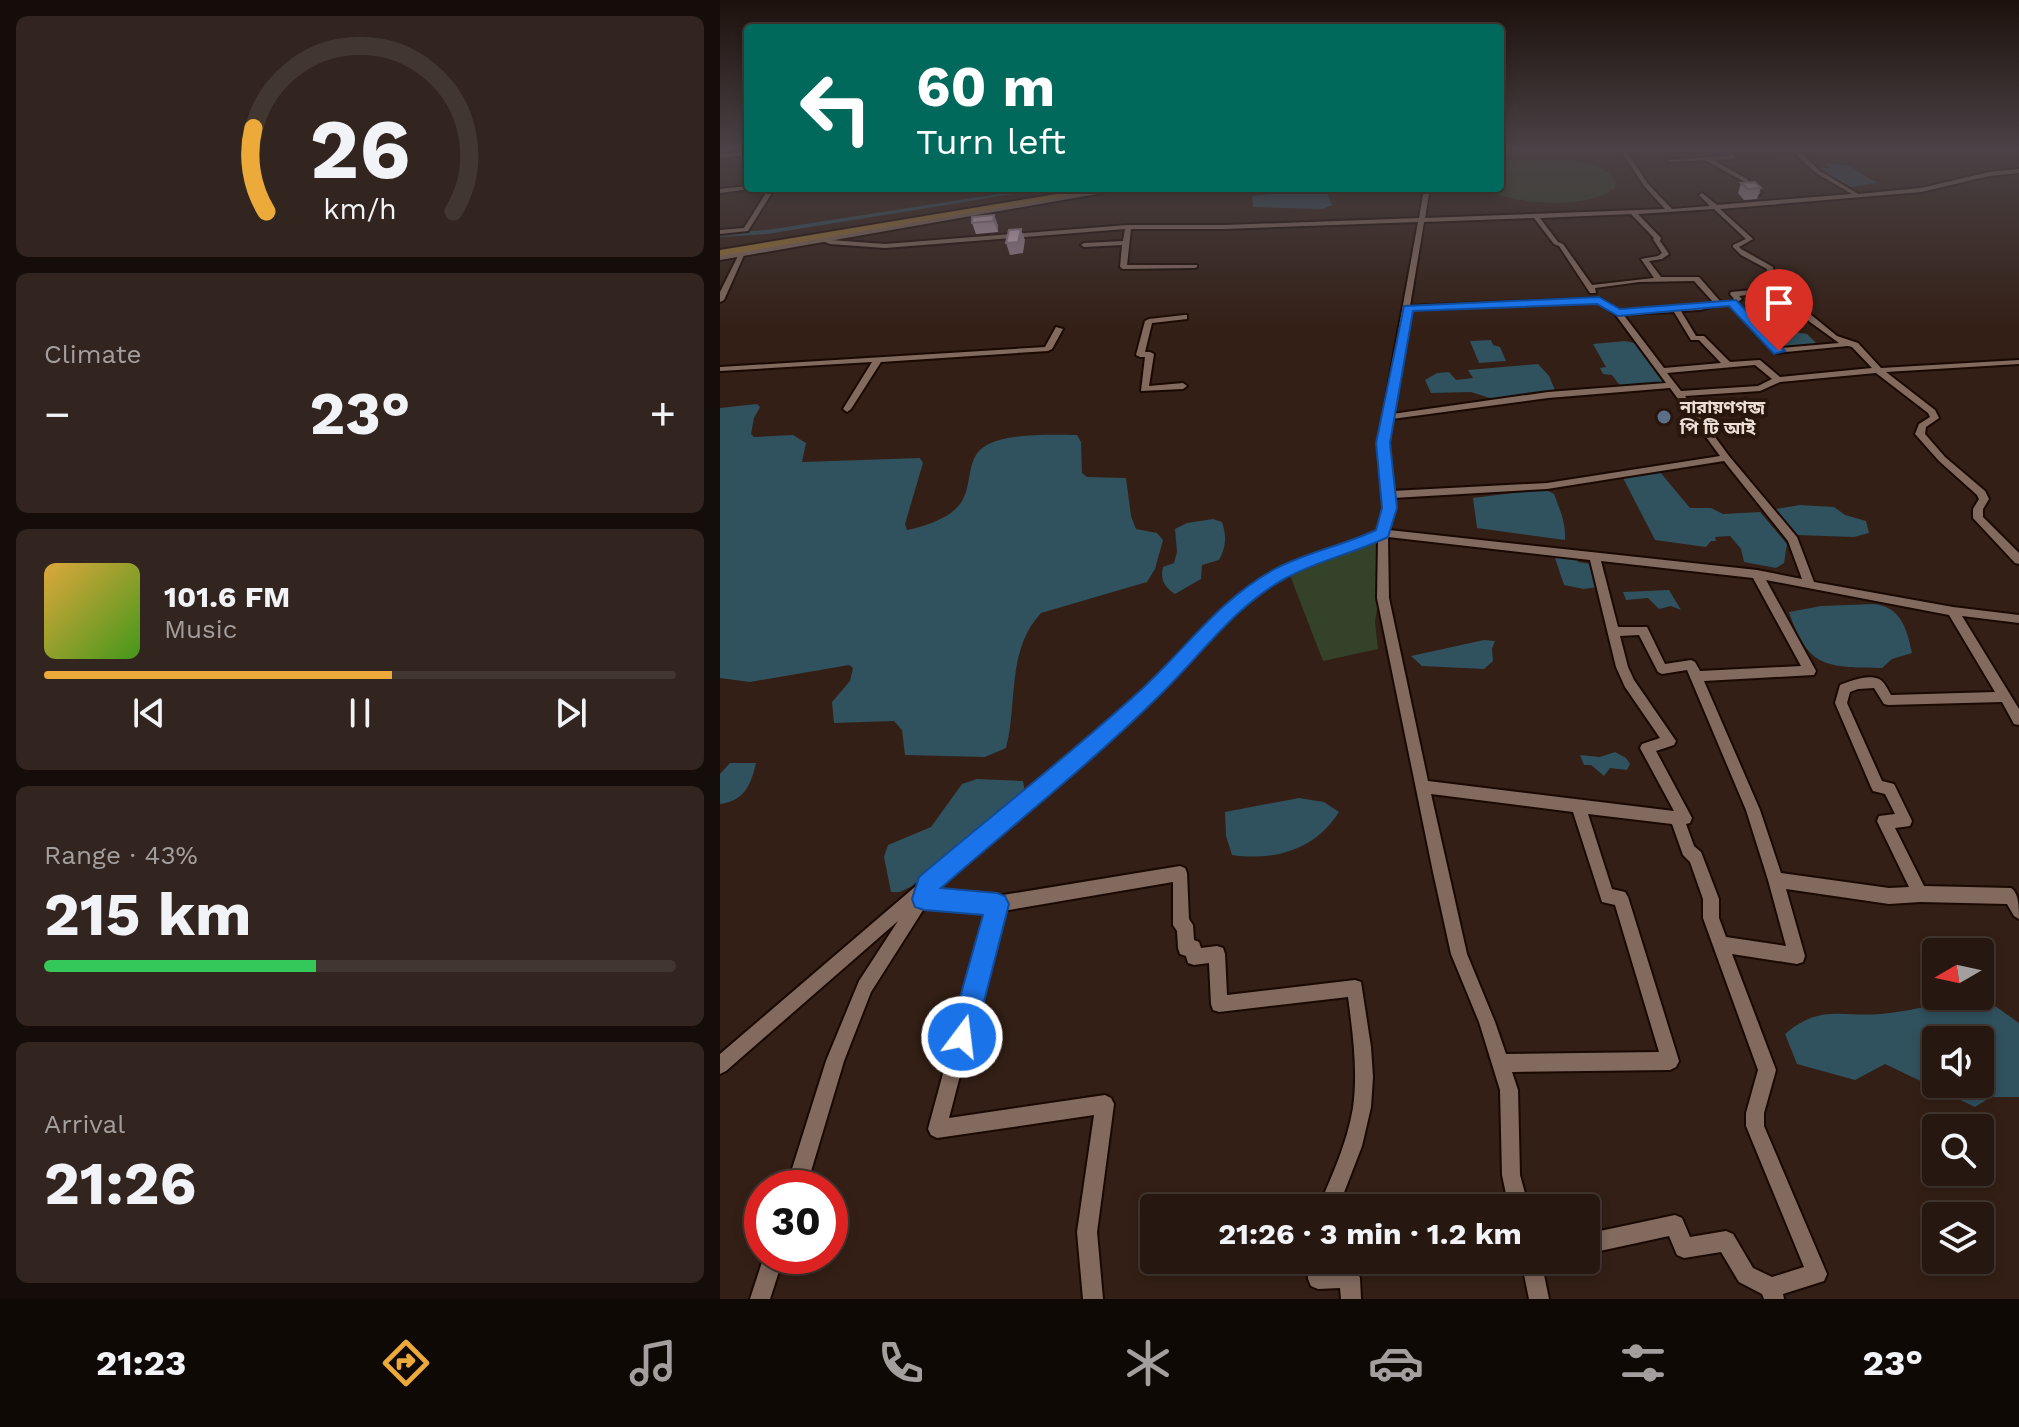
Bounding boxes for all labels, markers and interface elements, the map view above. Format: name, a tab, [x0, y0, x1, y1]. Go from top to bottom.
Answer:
text: 60 m	[916, 54, 1055, 120]
icon: left	[784, 56, 888, 160]
text: 26	[310, 101, 410, 198]
text: Turn left	[916, 121, 1066, 163]
text: km/h	[323, 192, 397, 226]
pin	[1745, 269, 1813, 351]
icon: arrive	[1757, 281, 1801, 325]
text: Climate	[44, 339, 142, 369]
text: 23°	[309, 378, 411, 449]
text: −	[44, 388, 71, 440]
text: +	[649, 388, 676, 440]
place label: নারায়ণগন্জ পি টি আই	[1679, 396, 1765, 438]
marker: নারায়ণগন্জ পি টি আই	[1655, 408, 1673, 426]
text: 101.6 FM	[164, 579, 290, 614]
text: Music	[164, 614, 237, 644]
icon: previous	[127, 691, 171, 735]
icon: pause	[338, 691, 382, 735]
icon: next	[549, 691, 593, 735]
text: Range · 43%	[44, 840, 198, 870]
text: 215 km	[44, 879, 252, 950]
north arrow	[1922, 938, 1994, 1010]
map controls	[1922, 938, 1994, 1274]
position arrow	[920, 995, 1004, 1079]
button: sound	[1922, 1026, 1994, 1098]
text: Arrival	[44, 1109, 125, 1139]
button: search	[1922, 1114, 1994, 1186]
text: 21:26	[44, 1148, 196, 1219]
speed limit sign: 30	[744, 1170, 848, 1274]
button: layers	[1922, 1202, 1994, 1274]
text: 21:26 · 3 min · 1.2 km	[1218, 1216, 1522, 1251]
icon: directions	[378, 1335, 434, 1391]
icon: music	[625, 1335, 681, 1391]
icon: phone	[873, 1335, 929, 1391]
icon: climate	[1120, 1335, 1176, 1391]
icon: car	[1368, 1335, 1424, 1391]
icon: filters	[1615, 1335, 1671, 1391]
text: 21:23	[96, 1342, 186, 1384]
text: 23°	[1863, 1342, 1923, 1384]

